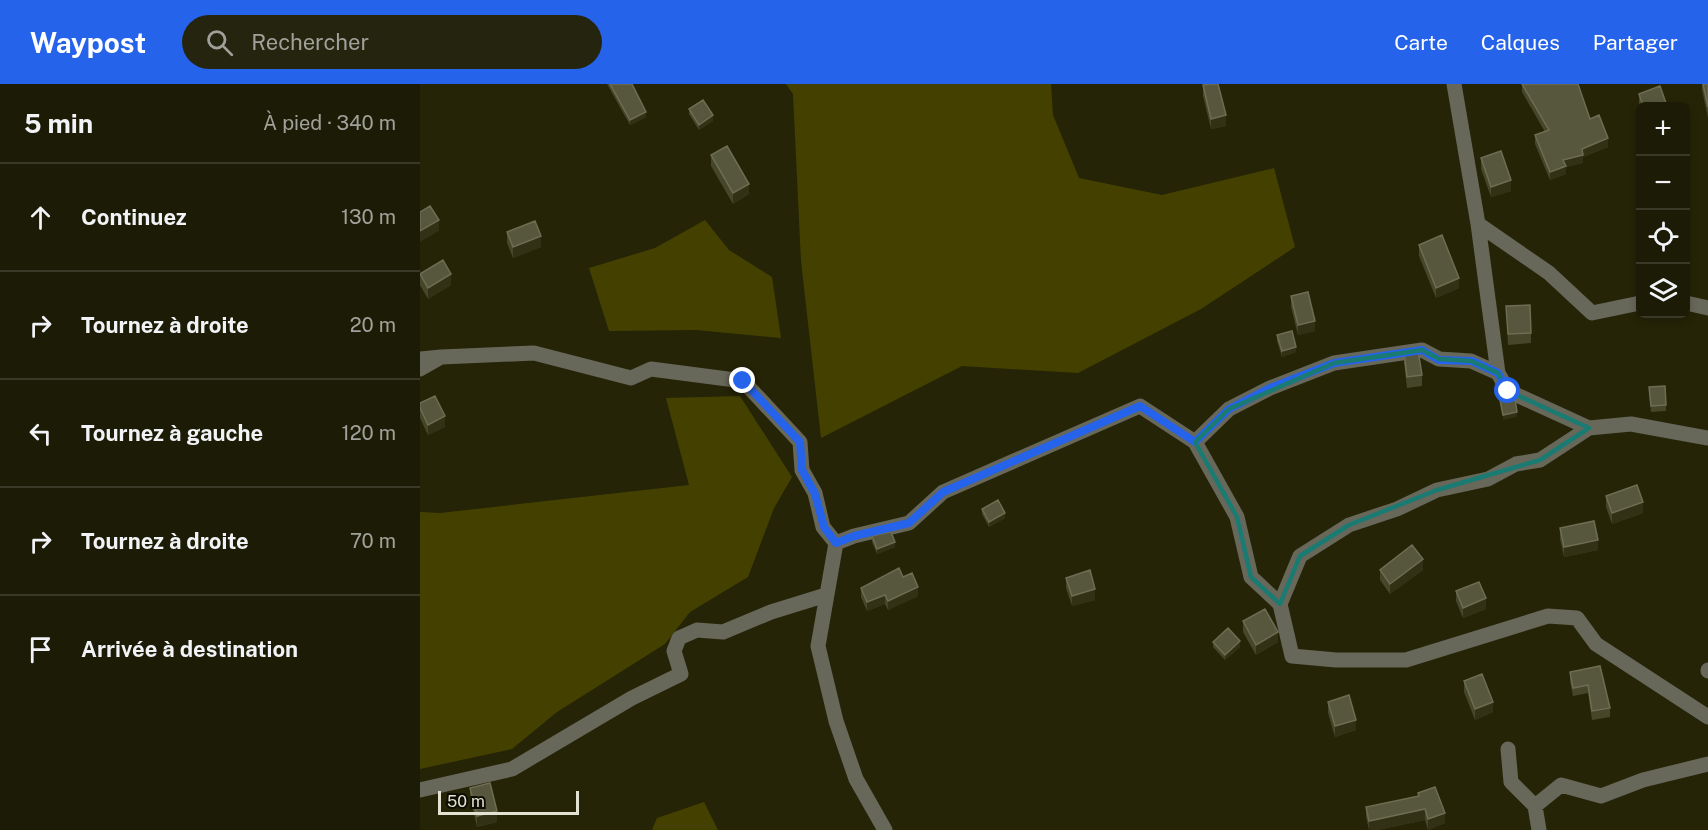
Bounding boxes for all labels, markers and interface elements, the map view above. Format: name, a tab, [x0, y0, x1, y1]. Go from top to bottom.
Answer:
search box	[182, 15, 602, 69]
text: Waypost	[30, 26, 146, 59]
icon: search	[203, 26, 236, 59]
text: Rechercher	[251, 29, 369, 55]
text: Carte	[1394, 30, 1448, 55]
text: Calques	[1481, 30, 1560, 55]
text: Partager	[1593, 30, 1678, 55]
map controls	[1636, 102, 1690, 318]
button: +	[1636, 102, 1690, 156]
text: 5 min	[24, 108, 93, 139]
text: À pied · 340 m	[263, 111, 396, 135]
button: −	[1636, 156, 1690, 210]
icon: ahead	[24, 201, 57, 234]
text: Continuez	[81, 204, 187, 230]
text: 130 m	[341, 205, 396, 229]
button: locate	[1636, 210, 1690, 264]
button: layers	[1636, 264, 1690, 318]
icon: right	[24, 309, 57, 342]
text: Tournez à droite	[81, 312, 249, 338]
text: 20 m	[350, 313, 396, 337]
route end	[729, 367, 755, 393]
route start	[1494, 377, 1520, 403]
icon: left	[24, 417, 57, 450]
text: Tournez à gauche	[81, 420, 263, 446]
text: 120 m	[342, 421, 396, 445]
icon: right	[24, 525, 57, 558]
text: Tournez à droite	[81, 528, 249, 554]
text: 70 m	[350, 529, 396, 553]
icon: arrive	[24, 633, 57, 666]
text: Arrivée à destination	[81, 636, 298, 662]
scale bar	[438, 788, 579, 816]
text: 50 m	[447, 792, 485, 811]

